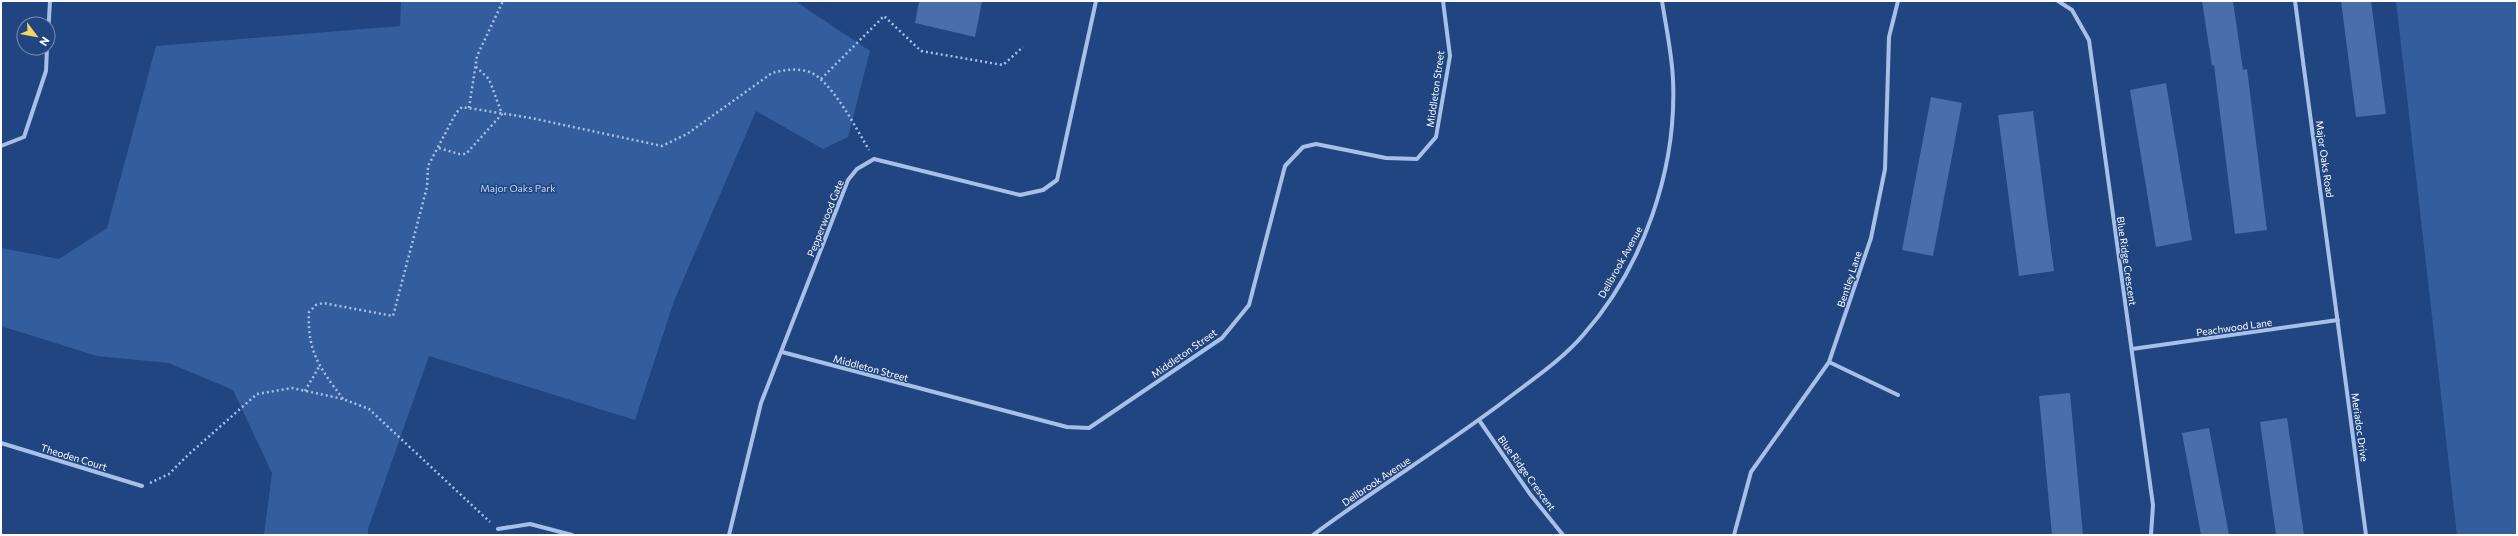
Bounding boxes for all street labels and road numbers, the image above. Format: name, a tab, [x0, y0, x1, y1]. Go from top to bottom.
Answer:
street label: Middleton Street	[1424, 50, 1446, 128]
street label: Major Oaks Road	[2314, 120, 2336, 199]
street label: Pepperwood Gate	[804, 178, 846, 258]
street label: Blue Ridge Crescent	[2115, 216, 2139, 306]
street label: Dellbrook Avenue	[1595, 224, 1645, 300]
street label: Bentley Lane	[1834, 249, 1864, 309]
street label: Peachwood Lane	[2195, 316, 2273, 338]
street label: Middleton Street	[1149, 326, 1219, 380]
street label: Middleton Street	[832, 352, 910, 384]
street label: Meriadoc Drive	[2349, 392, 2371, 462]
street label: Blue Ridge Crescent	[1496, 433, 1558, 513]
street label: Theoden Court	[39, 441, 109, 473]
street label: Dellbrook Avenue	[1339, 454, 1413, 508]

